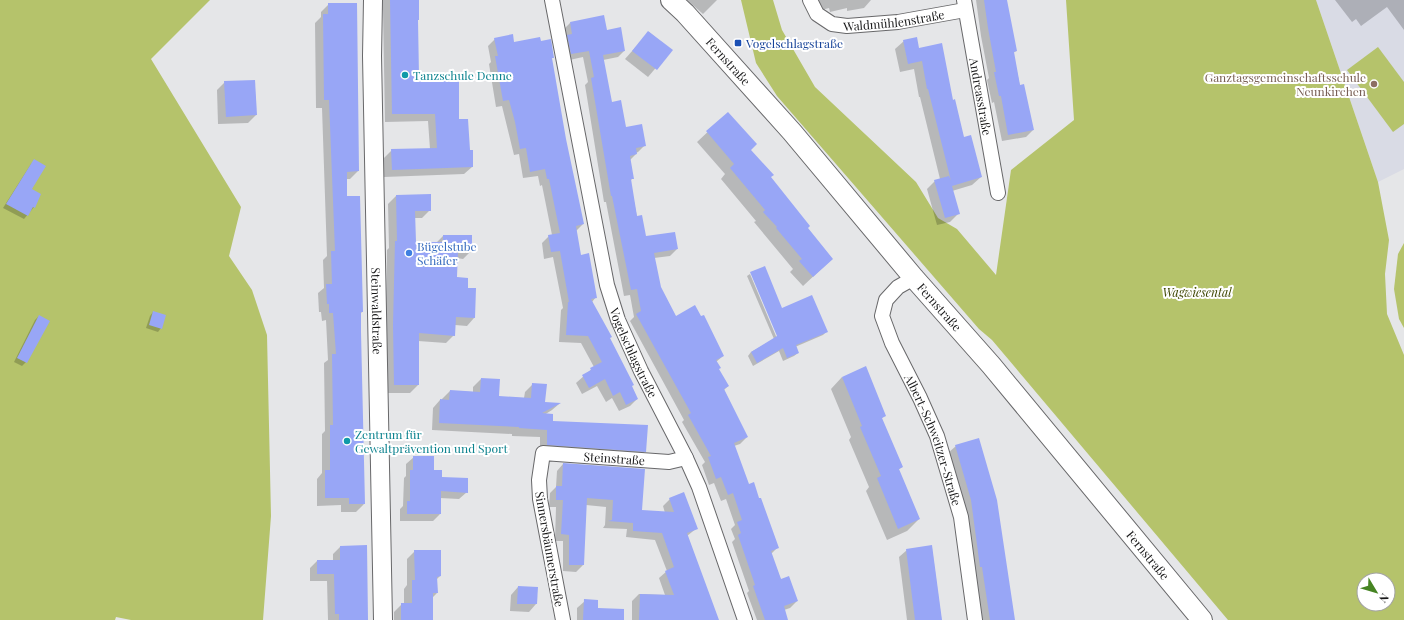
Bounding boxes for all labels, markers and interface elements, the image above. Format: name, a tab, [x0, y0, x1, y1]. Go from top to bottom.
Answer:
street label: Waldmühlenstraße	[842, 6, 946, 34]
street label: Fernstraße	[703, 34, 754, 89]
place label: Vogelschlagstraße	[745, 35, 843, 51]
marker: Vogelschlagstraße	[733, 38, 743, 48]
street label: Andreasstraße	[966, 56, 996, 136]
place label: Tanzschule Denne	[413, 67, 512, 83]
place label: Ganztagsgemeinschaftsschule Neunkirchen	[1205, 69, 1366, 99]
marker: Tanzschule Denne	[400, 70, 410, 80]
marker: Ganztagsgemeinschaftsschule Neunkirchen	[1369, 79, 1379, 89]
place label: Bügelstube Schäfer	[417, 238, 477, 268]
marker: Bügelstube Schäfer	[404, 248, 414, 258]
street label: Steinwaldstraße	[368, 267, 386, 355]
street label: Fernstraße	[914, 279, 965, 334]
park label: Wagwiesental	[1162, 284, 1232, 300]
street label: Vogelschlagstraße	[606, 305, 661, 400]
street label: Albert-Schweitzer-Straße	[901, 370, 965, 507]
place label: Zentrum für Gewaltprävention und Sport	[355, 426, 508, 456]
marker: Zentrum für Gewaltprävention und Sport	[342, 436, 352, 446]
street label: Steinstraße	[583, 448, 646, 468]
street label: Sinnersbäumerstraße	[532, 490, 568, 608]
street label: Fernstraße	[1123, 527, 1173, 583]
north arrow	[1356, 572, 1396, 612]
text: N	[1376, 591, 1393, 606]

